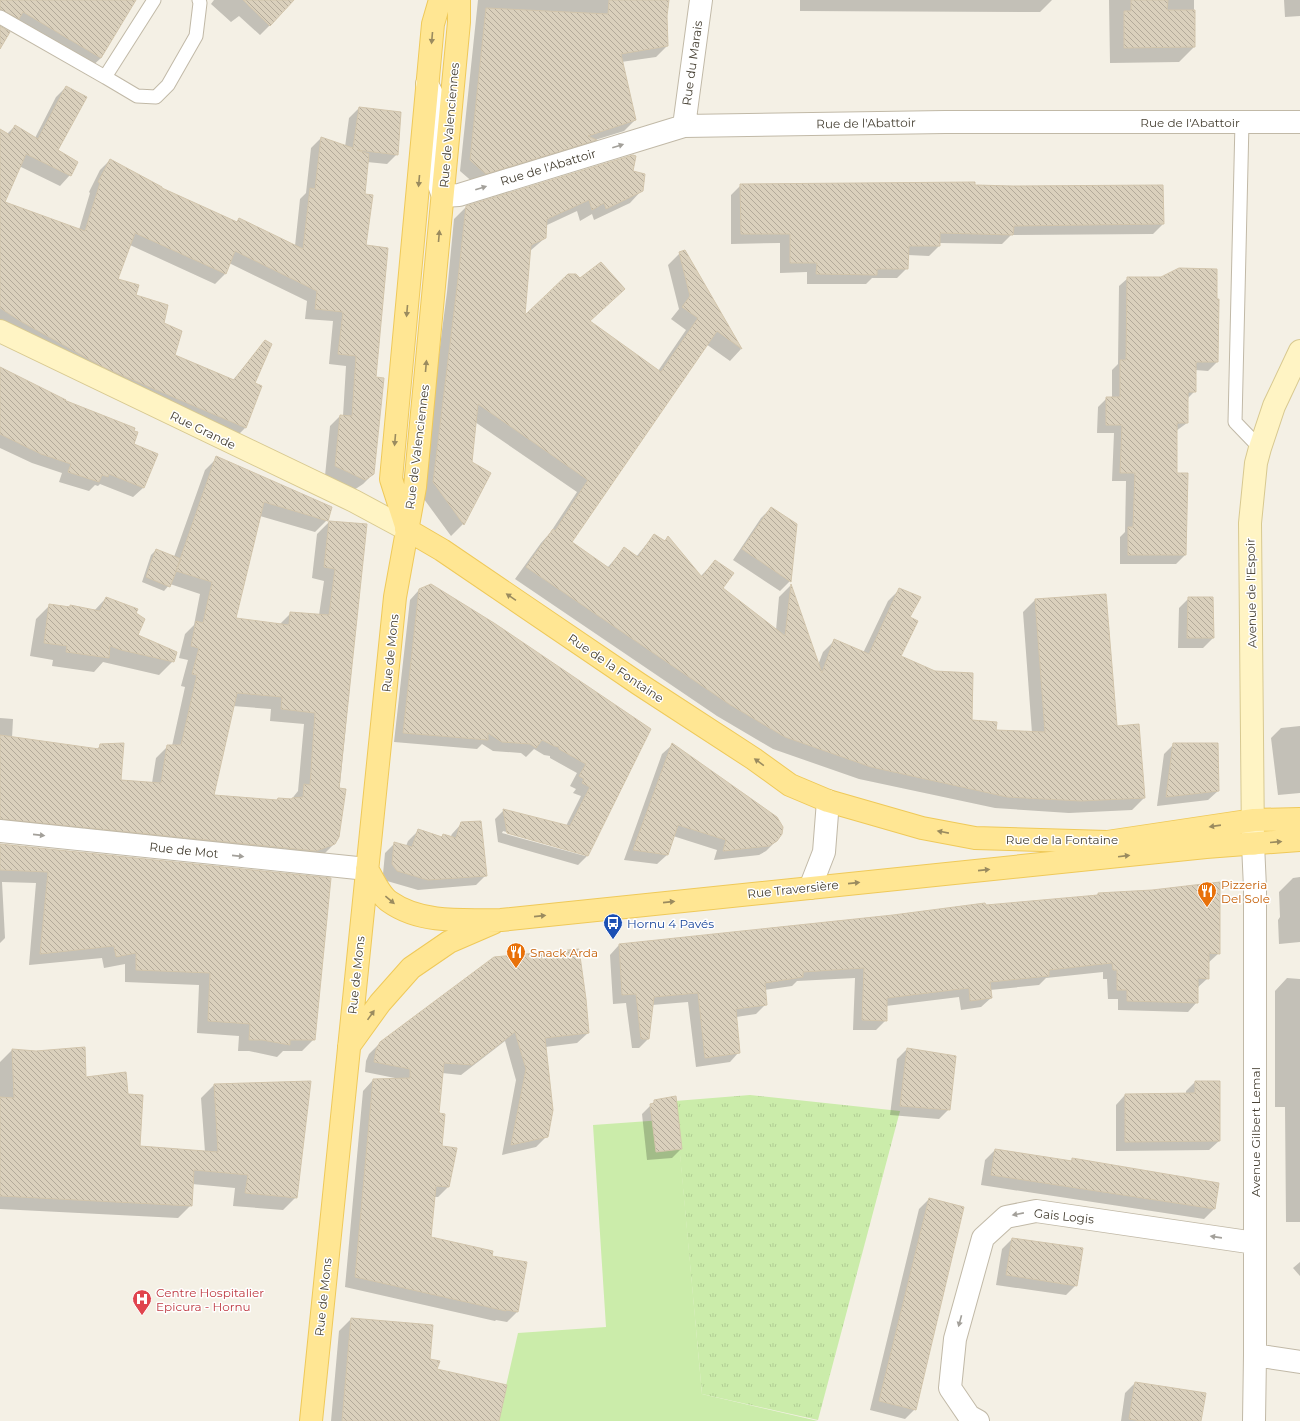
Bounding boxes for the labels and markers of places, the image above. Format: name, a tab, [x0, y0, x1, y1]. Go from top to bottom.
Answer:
place label: Pizzeria Del Sole	[1221, 877, 1270, 906]
restaurant icon: Pizzeria Del Sole	[1196, 880, 1218, 908]
bus stop icon: Hornu 4 Pavés	[602, 912, 624, 940]
place label: Hornu 4 Pavés	[627, 916, 714, 931]
restaurant icon: Snack Arda	[505, 941, 527, 969]
place label: Snack Arda	[530, 945, 598, 960]
place label: Centre Hospitalier Epicura - Hornu	[156, 1285, 264, 1314]
hospital icon: Centre Hospitalier Epicura - Hornu	[131, 1288, 153, 1316]

